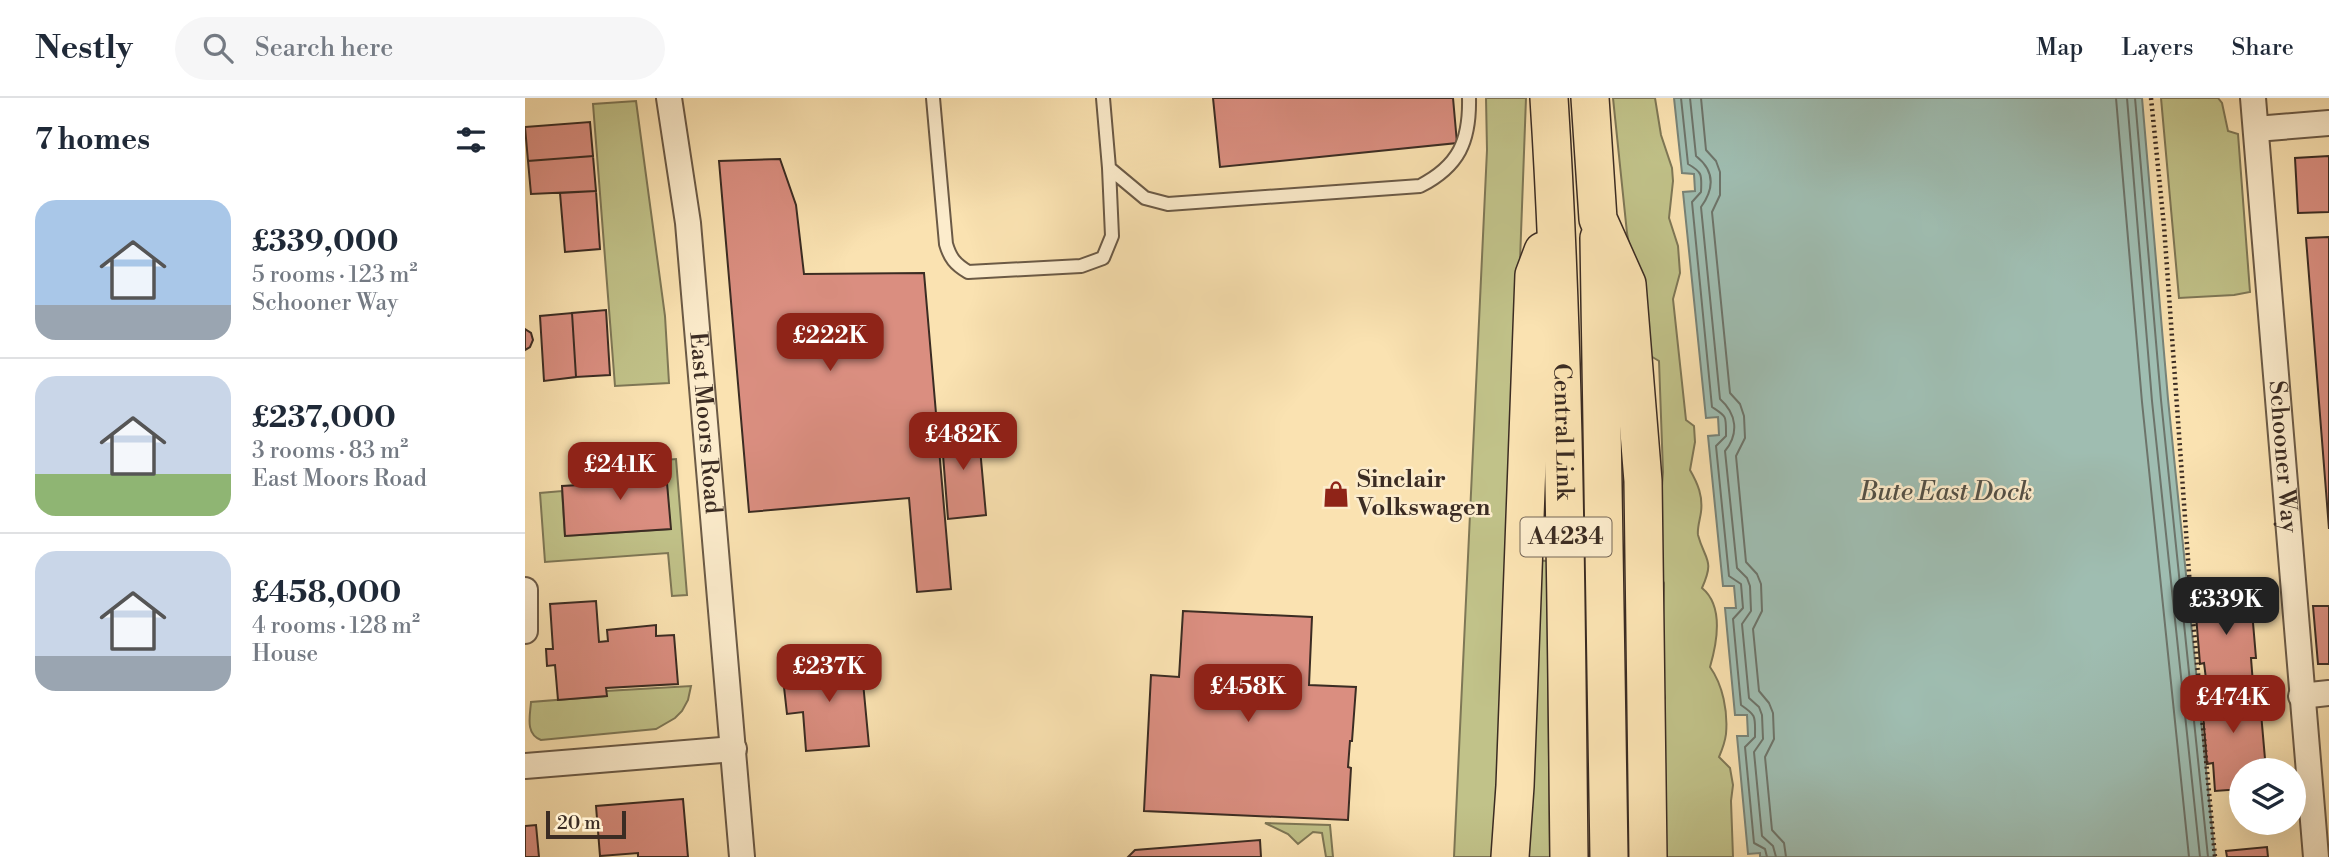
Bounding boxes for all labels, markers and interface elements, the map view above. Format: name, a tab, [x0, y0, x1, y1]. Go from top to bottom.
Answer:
search box	[175, 17, 665, 80]
text: Nestly	[35, 28, 133, 69]
icon: search	[199, 29, 237, 67]
text: Search here	[255, 32, 393, 64]
text: Map	[2036, 33, 2083, 63]
text: Layers	[2121, 33, 2193, 63]
text: Share	[2231, 33, 2294, 63]
text: 7 homes	[35, 121, 150, 159]
icon: filters	[452, 121, 490, 159]
text: £339,000	[252, 223, 398, 261]
icon: home	[91, 228, 175, 312]
text: 5 rooms · 123 m²	[252, 261, 418, 289]
text: Schooner Way	[252, 289, 398, 317]
pin: £222K	[781, 314, 879, 373]
text: £222K	[793, 322, 867, 350]
street label: East Moors Road	[682, 331, 728, 515]
street label: Central Link	[1546, 363, 1579, 502]
street label: Schooner Way	[2262, 379, 2304, 534]
text: £237,000	[252, 399, 396, 437]
icon: home	[91, 404, 175, 488]
pin: £482K	[914, 412, 1012, 472]
text: £482K	[925, 421, 1001, 449]
text: 3 rooms · 83 m²	[252, 437, 408, 465]
pin: £241K	[571, 442, 669, 502]
text: £241K	[584, 451, 656, 479]
text: East Moors Road	[252, 465, 427, 493]
place label: Sinclair Volkswagen	[1356, 465, 1491, 523]
water label: Bute East Dock	[1859, 476, 2032, 508]
shop icon: Sinclair Volkswagen	[1321, 479, 1351, 509]
road number: A4234	[1521, 518, 1611, 556]
text: £458,000	[252, 574, 401, 612]
pin: £339K	[2177, 578, 2275, 637]
icon: home	[91, 579, 175, 663]
text: £339K	[2189, 586, 2263, 614]
text: 4 rooms · 128 m²	[252, 612, 420, 640]
text: House	[252, 640, 318, 668]
pin: £237K	[780, 644, 878, 704]
text: £237K	[793, 653, 865, 681]
pin: £458K	[1199, 664, 1297, 724]
text: £458K	[1210, 673, 1286, 701]
pin: £474K	[2184, 676, 2282, 735]
text: £474K	[2196, 684, 2270, 712]
map controls	[2229, 758, 2306, 835]
button: layers	[2229, 758, 2306, 835]
scale bar	[546, 808, 627, 840]
text: 20 m	[557, 811, 601, 835]

